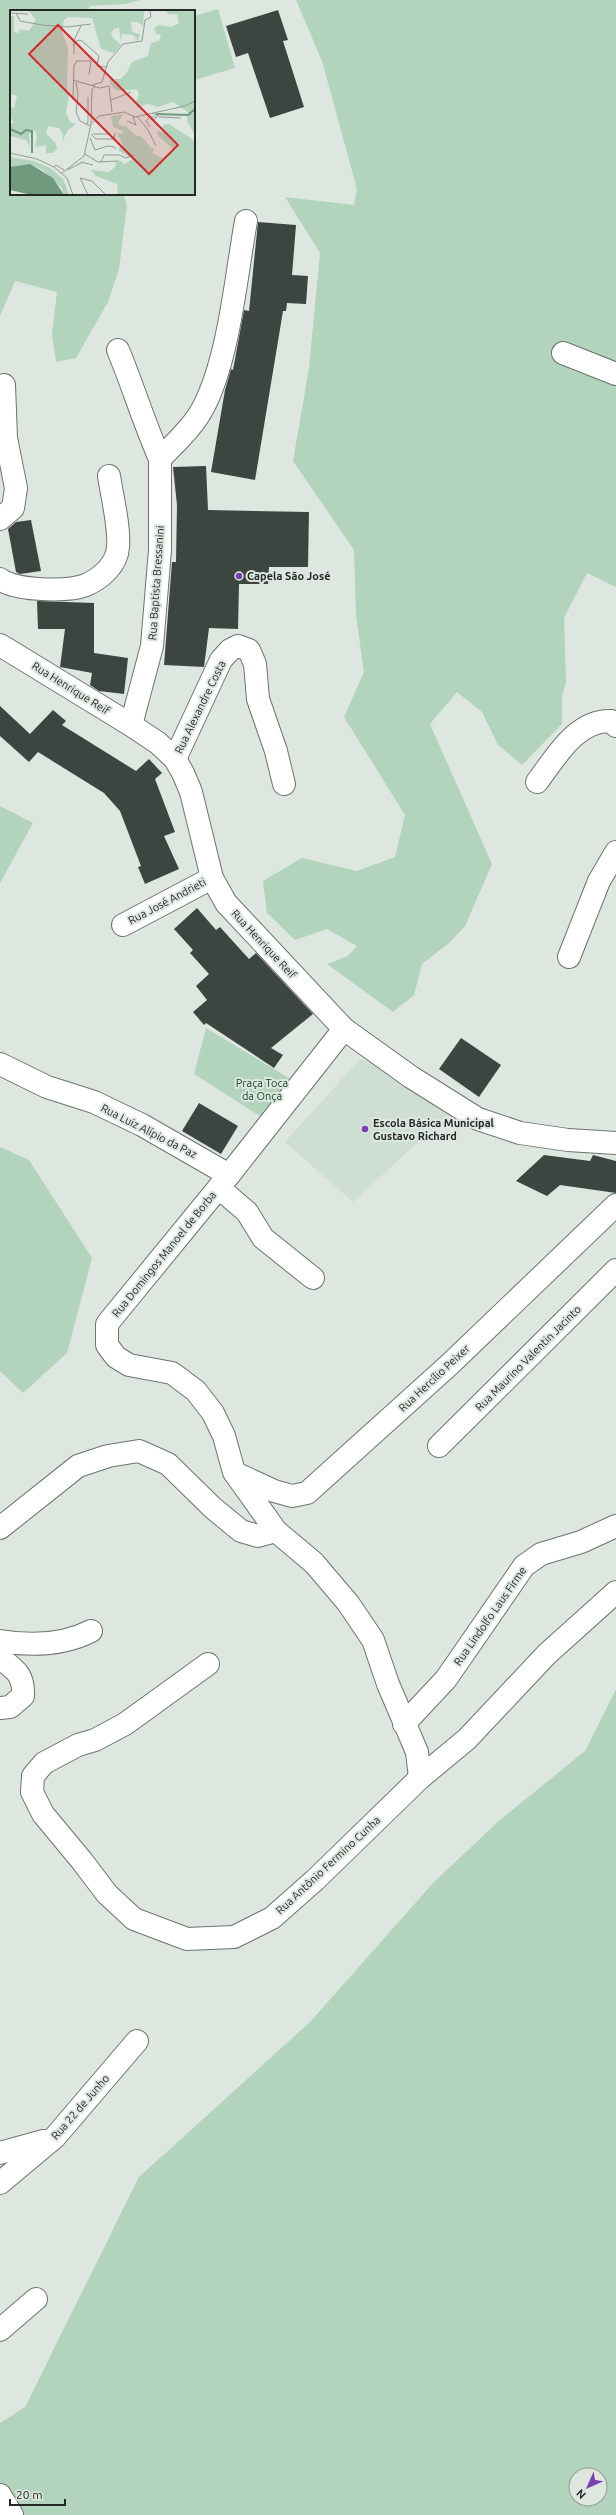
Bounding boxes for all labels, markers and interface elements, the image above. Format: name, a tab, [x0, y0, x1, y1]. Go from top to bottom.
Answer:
inset map	[10, 10, 195, 195]
street label: Rua Baptista Bressanini	[146, 525, 166, 641]
place label: Capela São José	[247, 570, 330, 582]
marker: Capela São José	[234, 571, 244, 581]
street label: Rua Henrique Reif	[30, 659, 113, 717]
street label: Rua Alexandre Costa	[172, 659, 228, 755]
street label: Rua José Andrieti	[126, 875, 208, 927]
street label: Rua Henrique Reif	[229, 907, 299, 981]
park label: Praça Toca da Onça	[236, 1077, 288, 1102]
street label: Rua Luiz Alípio da Paz	[99, 1102, 199, 1160]
place label: Escola Básica Municipal Gustavo Richard	[373, 1117, 495, 1142]
marker: Escola Básica Municipal Gustavo Richard	[360, 1124, 370, 1134]
street label: Rua Domingos Manoel de Borba	[110, 1189, 218, 1319]
street label: Rua Maurino Valentin Jacinto	[473, 1303, 583, 1413]
street label: Rua Hercílio Peixer	[396, 1342, 472, 1414]
street label: Rua Lindolfo Laus Firme	[451, 1564, 529, 1668]
street label: Rua Antônio Fermino Cunha	[273, 1814, 383, 1916]
street label: Rua 22 de Junho	[49, 2072, 111, 2142]
north arrow	[568, 2467, 608, 2507]
scale bar	[10, 2481, 65, 2507]
text: N	[574, 2487, 588, 2501]
text: 20 m	[16, 2488, 43, 2501]

